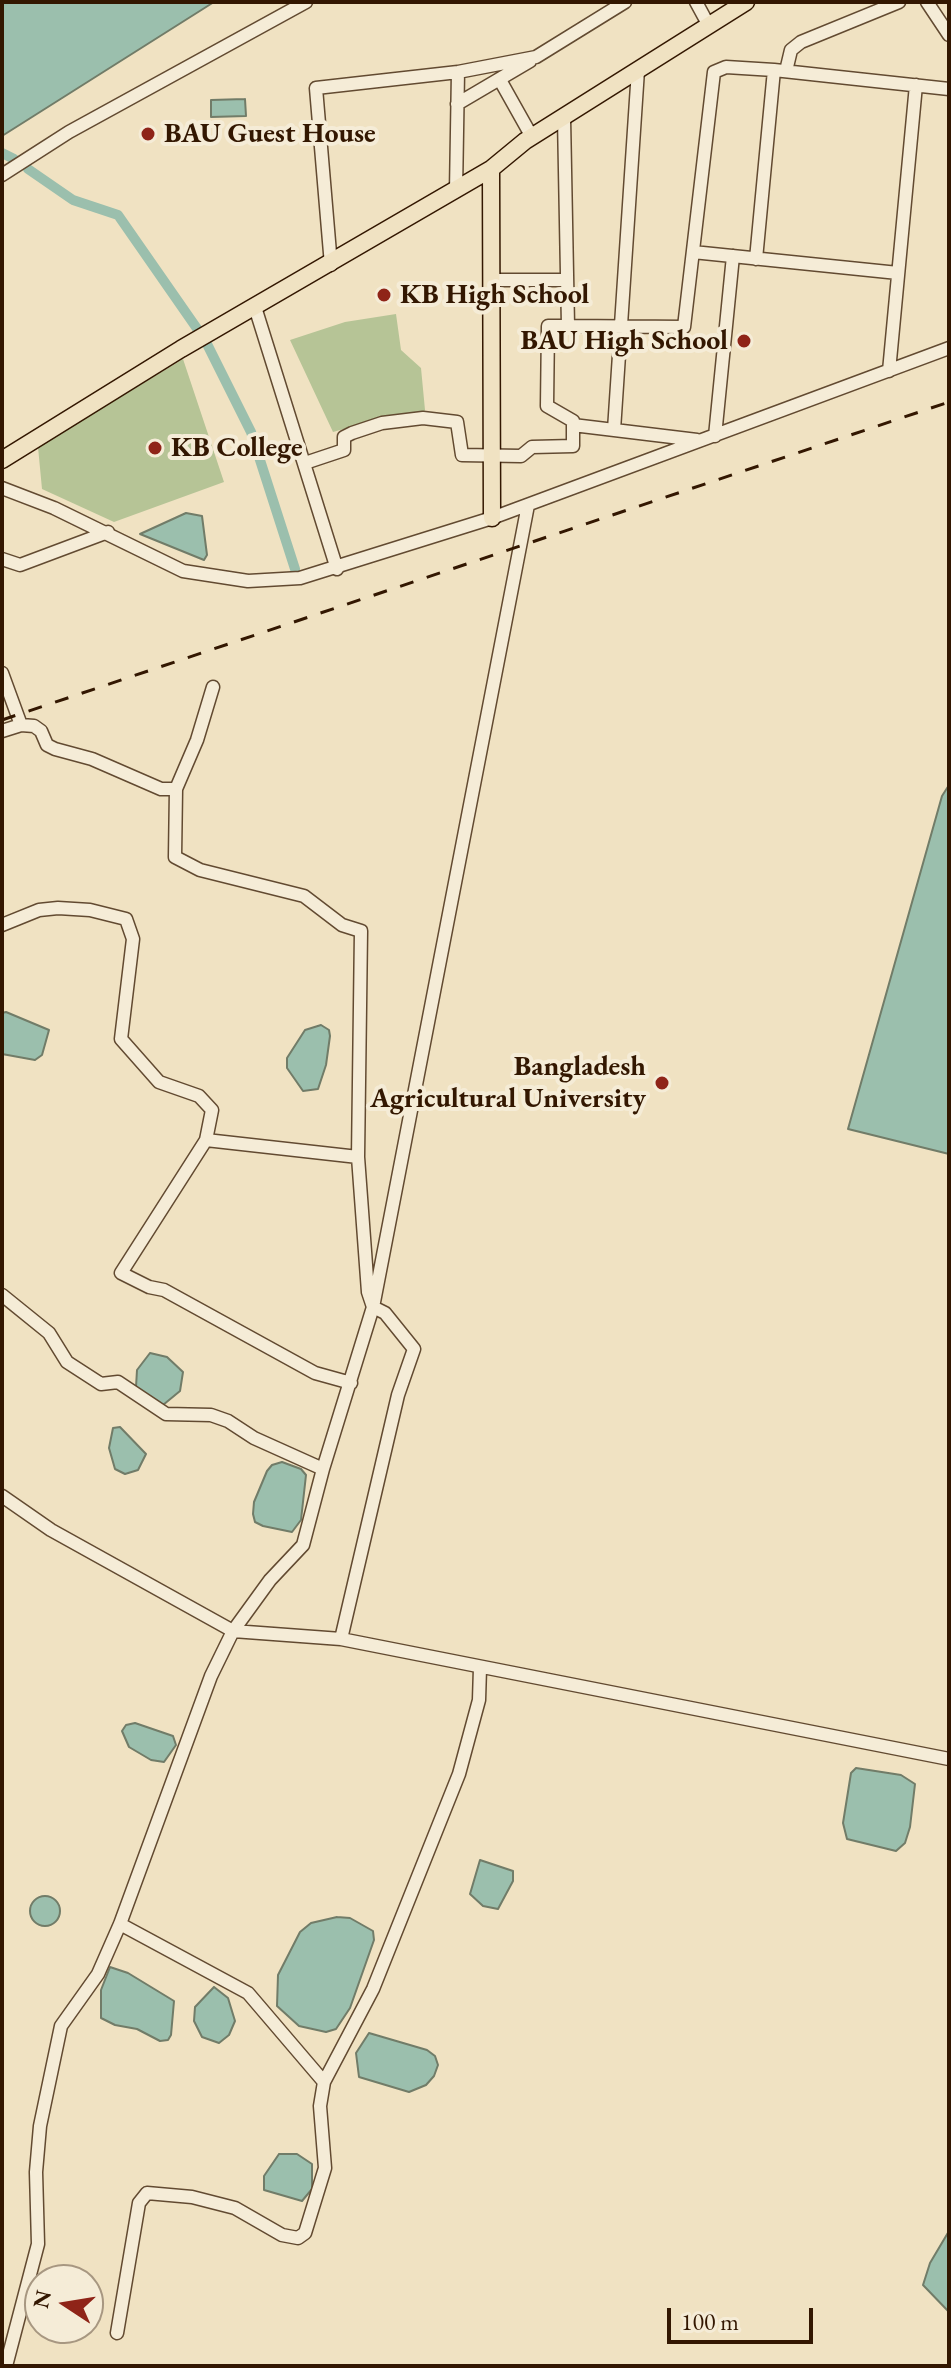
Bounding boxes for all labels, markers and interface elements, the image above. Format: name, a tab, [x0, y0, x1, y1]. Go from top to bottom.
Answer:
place label: BAU Guest House	[164, 117, 376, 151]
marker: BAU Guest House	[139, 125, 157, 143]
place label: KB High School	[400, 278, 589, 312]
marker: KB High School	[375, 286, 393, 304]
place label: BAU High School	[521, 324, 728, 358]
marker: BAU High School	[735, 332, 753, 350]
place label: KB College	[171, 431, 303, 465]
marker: KB College	[146, 439, 164, 457]
place label: Bangladesh Agricultural University	[370, 1050, 646, 1116]
marker: Bangladesh Agricultural University	[653, 1074, 671, 1092]
north arrow	[24, 2264, 104, 2344]
text: N	[26, 2288, 58, 2311]
scale bar	[671, 2292, 817, 2342]
text: 100 m	[681, 2306, 739, 2337]

